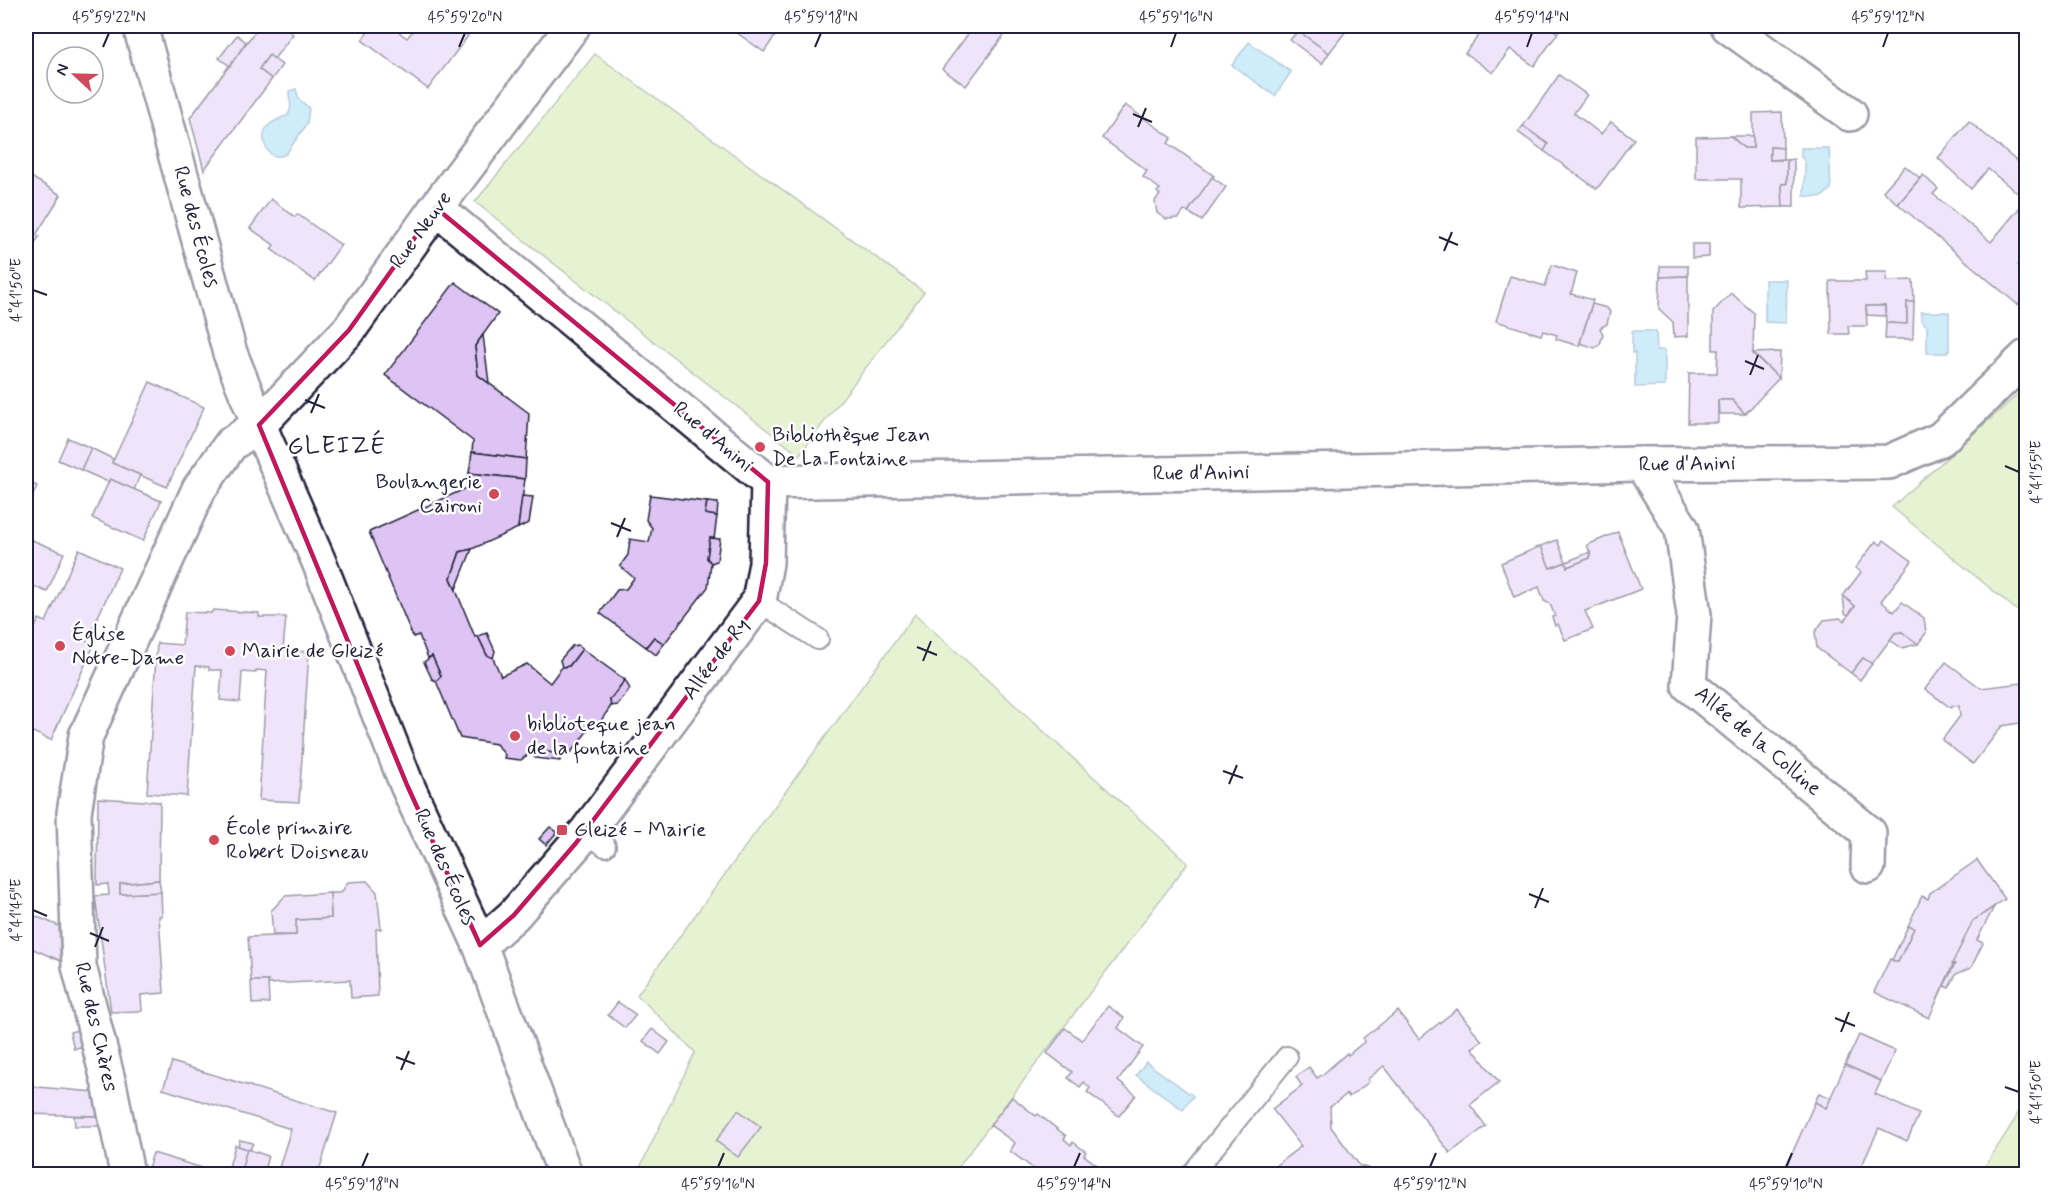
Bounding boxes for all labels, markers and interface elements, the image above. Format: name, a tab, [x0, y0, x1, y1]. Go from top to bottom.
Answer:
text: 45°59'22"N	[72, 8, 146, 28]
text: 45°59'20"N	[428, 8, 502, 28]
text: 45°59'18"N	[784, 8, 858, 28]
text: 45°59'16"N	[1139, 8, 1213, 28]
text: 45°59'14"N	[1495, 8, 1569, 28]
text: 45°59'12"N	[1852, 8, 1925, 28]
north arrow	[45, 45, 105, 105]
text: N	[51, 61, 74, 79]
street label: Rue des Écoles	[166, 163, 226, 291]
street label: Rue Neuve	[383, 186, 459, 274]
text: 4°41'50"E	[7, 258, 27, 322]
street label: Rue d'Anini	[667, 395, 759, 479]
place label: Bibliothèque Jean De La Fontaine	[772, 421, 930, 473]
district label: GLEIZÉ	[288, 429, 386, 462]
marker: Bibliothèque Jean De La Fontaine	[753, 440, 767, 454]
text: 4°41'55"E	[2027, 440, 2047, 504]
street label: Rue d'Anini	[1638, 449, 1736, 479]
street label: Rue d'Anini	[1152, 458, 1250, 488]
place label: Boulangerie Caironi	[375, 468, 482, 520]
marker: Boulangerie Caironi	[487, 487, 501, 501]
street label: Allée de Ry	[676, 612, 756, 706]
place label: Église Notre-Dame	[72, 620, 184, 672]
place label: Mairie de Gleizé	[242, 637, 383, 665]
marker: Église Notre-Dame	[53, 639, 67, 653]
marker: Mairie de Gleizé	[223, 644, 237, 658]
street label: Allée de la Colline	[1689, 680, 1827, 802]
place label: biblioteque jean de la fontaine	[527, 710, 676, 764]
marker: biblioteque jean de la fontaine	[508, 729, 522, 743]
street label: Rue des Écoles	[407, 804, 483, 930]
place label: École primaire Robert Doisneau	[226, 814, 369, 866]
place label: Gleizé - Mairie	[574, 816, 706, 844]
marker: Gleizé - Mairie	[555, 823, 569, 837]
marker: École primaire Robert Doisneau	[207, 833, 221, 847]
text: 4°41'45"E	[7, 878, 27, 942]
street label: Rue des Chères	[68, 960, 124, 1094]
text: 4°41'50"E	[2027, 1060, 2047, 1124]
text: 45°59'18"N	[325, 1175, 399, 1195]
text: 45°59'16"N	[681, 1175, 755, 1195]
text: 45°59'14"N	[1037, 1175, 1111, 1195]
text: 45°59'12"N	[1394, 1175, 1467, 1195]
text: 45°59'10"N	[1749, 1175, 1823, 1195]

